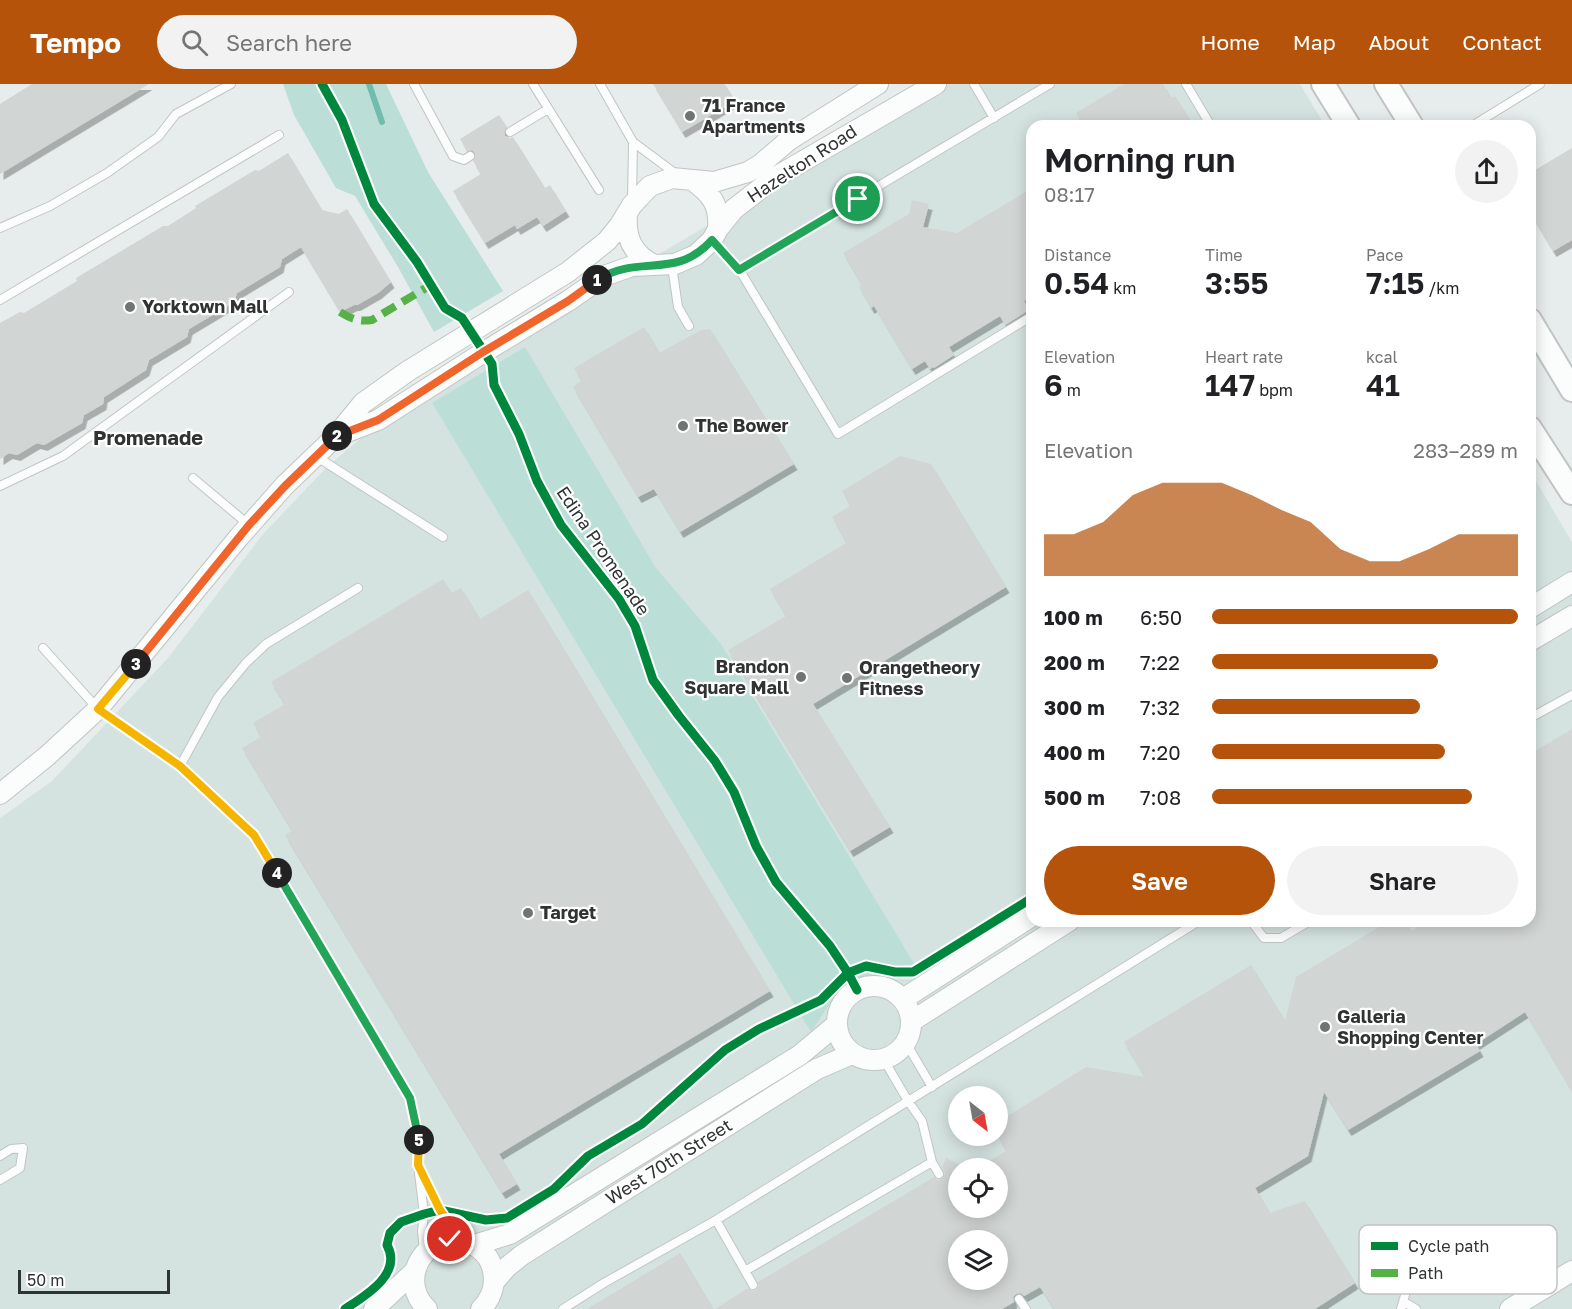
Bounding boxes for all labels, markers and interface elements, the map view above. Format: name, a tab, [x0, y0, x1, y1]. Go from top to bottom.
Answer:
search box	[157, 15, 577, 69]
text: Tempo	[30, 26, 121, 59]
icon: search	[178, 26, 211, 59]
text: Search here	[226, 29, 352, 56]
text: Home	[1200, 29, 1260, 55]
text: Map	[1293, 29, 1336, 55]
text: About	[1369, 29, 1429, 55]
text: Contact	[1462, 29, 1542, 55]
place label: 71 France Apartments	[702, 94, 805, 137]
marker: 71 France Apartments	[683, 109, 697, 123]
street label: Hazelton Road	[742, 119, 861, 207]
text: Morning run	[1044, 140, 1236, 179]
button: share	[1455, 140, 1518, 203]
pin	[832, 173, 883, 224]
icon: arrive	[841, 182, 874, 215]
text: 08:17	[1044, 182, 1095, 206]
text: Distance	[1044, 245, 1111, 265]
text: Time	[1205, 245, 1243, 265]
text: Pace	[1366, 245, 1403, 265]
pin: 1	[582, 265, 612, 295]
text: 0.54	[1044, 265, 1109, 301]
text: 3:55	[1205, 265, 1268, 301]
text: 7:15	[1366, 265, 1425, 301]
text: 1	[593, 270, 601, 290]
text: km	[1109, 278, 1136, 298]
text: /km	[1425, 278, 1459, 298]
place label: Yorktown Mall	[142, 295, 268, 317]
marker: Yorktown Mall	[123, 300, 137, 314]
text: Elevation	[1044, 347, 1115, 367]
text: Heart rate	[1205, 347, 1283, 367]
text: kcal	[1366, 347, 1398, 367]
text: 6	[1044, 367, 1063, 403]
text: 147	[1205, 367, 1255, 403]
text: 41	[1366, 367, 1400, 403]
text: m	[1063, 380, 1081, 400]
text: bpm	[1255, 380, 1293, 400]
place label: The Bower	[695, 414, 789, 436]
marker: The Bower	[676, 419, 690, 433]
pin: 2	[322, 421, 352, 451]
district label: Promenade	[93, 425, 203, 449]
text: 2	[332, 426, 342, 446]
text: Elevation	[1044, 438, 1133, 462]
text: 283–289 m	[1413, 438, 1518, 462]
street label: Edina Promenade	[552, 482, 655, 619]
text: 100 m	[1044, 605, 1103, 629]
text: 6:50	[1140, 605, 1182, 629]
pin: 3	[121, 649, 151, 679]
text: 200 m	[1044, 650, 1105, 674]
text: 7:22	[1140, 650, 1180, 674]
text: 3	[131, 654, 141, 674]
place label: Brandon Square Mall	[684, 655, 789, 698]
place label: Orangetheory Fitness	[859, 656, 981, 699]
marker: Brandon Square Mall	[794, 670, 808, 684]
marker: Orangetheory Fitness	[840, 671, 854, 685]
text: 300 m	[1044, 695, 1105, 719]
text: 7:32	[1140, 695, 1180, 719]
text: 400 m	[1044, 740, 1105, 764]
text: 7:20	[1140, 740, 1181, 764]
text: 500 m	[1044, 785, 1105, 809]
text: 7:08	[1140, 785, 1181, 809]
button: Save	[1044, 846, 1275, 915]
button: Share	[1287, 846, 1518, 915]
pin: 4	[262, 858, 292, 888]
text: 4	[272, 863, 282, 883]
place label: Target	[540, 901, 596, 923]
marker: Target	[521, 906, 535, 920]
place label: Galleria Shopping Center	[1337, 1005, 1483, 1048]
marker: Galleria Shopping Center	[1318, 1020, 1332, 1034]
north arrow	[948, 1086, 1008, 1146]
map controls	[948, 1086, 1008, 1290]
street label: West 70th Street	[601, 1113, 736, 1209]
pin: 5	[404, 1125, 434, 1155]
text: 5	[414, 1130, 424, 1150]
button: locate	[948, 1158, 1008, 1218]
pin	[424, 1213, 475, 1264]
icon: check	[433, 1222, 466, 1255]
legend	[1359, 1225, 1557, 1294]
button: layers	[948, 1230, 1008, 1290]
text: Cycle path	[1408, 1236, 1489, 1256]
text: Path	[1408, 1263, 1443, 1283]
scale bar	[18, 1267, 170, 1294]
text: 50 m	[27, 1270, 64, 1290]

